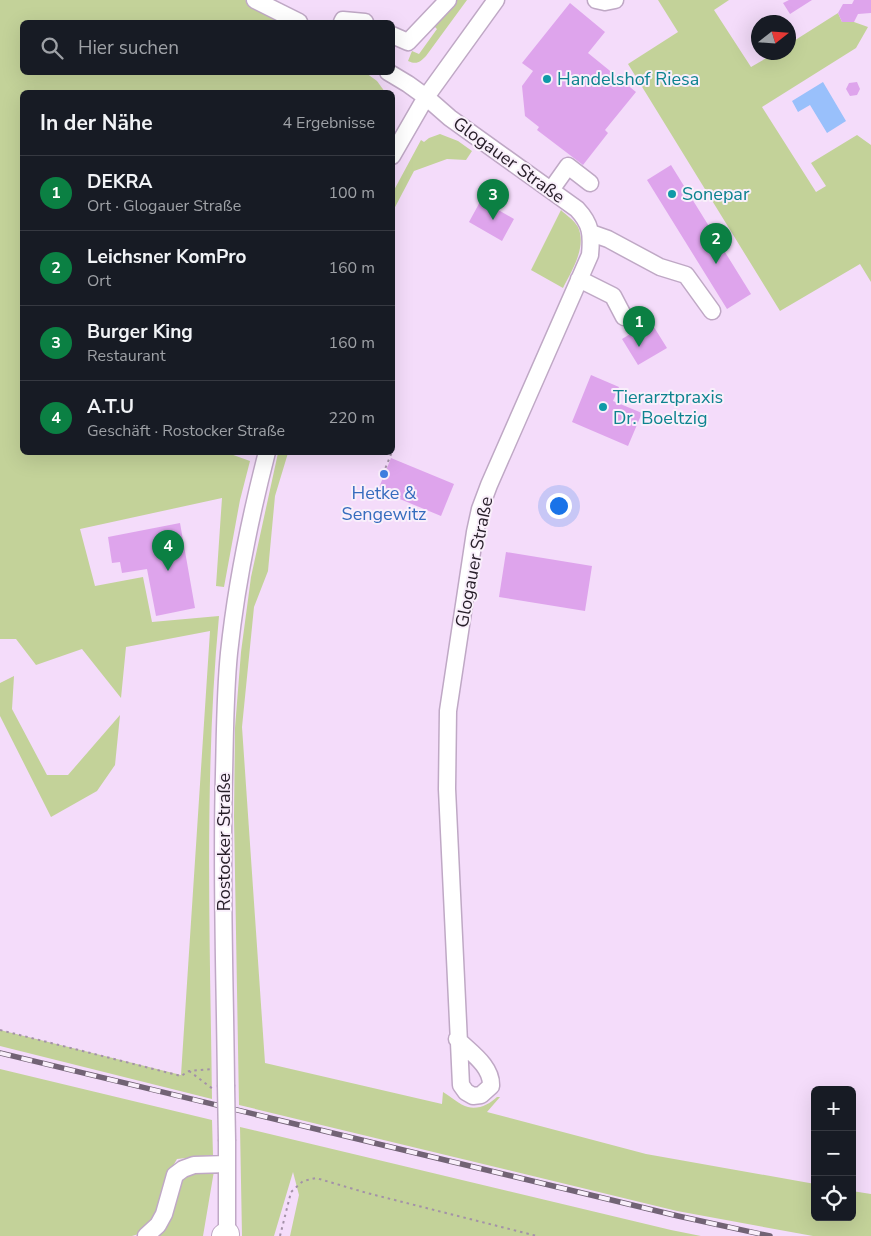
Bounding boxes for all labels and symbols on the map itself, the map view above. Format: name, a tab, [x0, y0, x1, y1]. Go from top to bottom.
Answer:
north arrow	[751, 15, 796, 60]
place label: Handelshof Riesa	[557, 67, 699, 91]
marker: Handelshof Riesa	[541, 73, 553, 85]
street label: Glogauer Straße	[448, 111, 570, 209]
pin: 3	[477, 179, 509, 220]
place label: Sonepar	[682, 182, 750, 206]
marker: Sonepar	[666, 188, 678, 200]
pin: 2	[700, 223, 732, 264]
pin: 1	[623, 306, 655, 347]
place label: Tierarztpraxis Dr. Boeltzig	[613, 385, 723, 430]
marker: Tierarztpraxis Dr. Boeltzig	[597, 401, 609, 413]
marker: Hetke & Sengewitz	[378, 468, 390, 480]
place label: Hetke & Sengewitz	[342, 481, 426, 526]
your location	[546, 493, 572, 519]
street label: Glogauer Straße	[450, 494, 498, 630]
pin: 4	[152, 530, 184, 571]
street label: Rostocker Straße	[212, 773, 236, 911]

